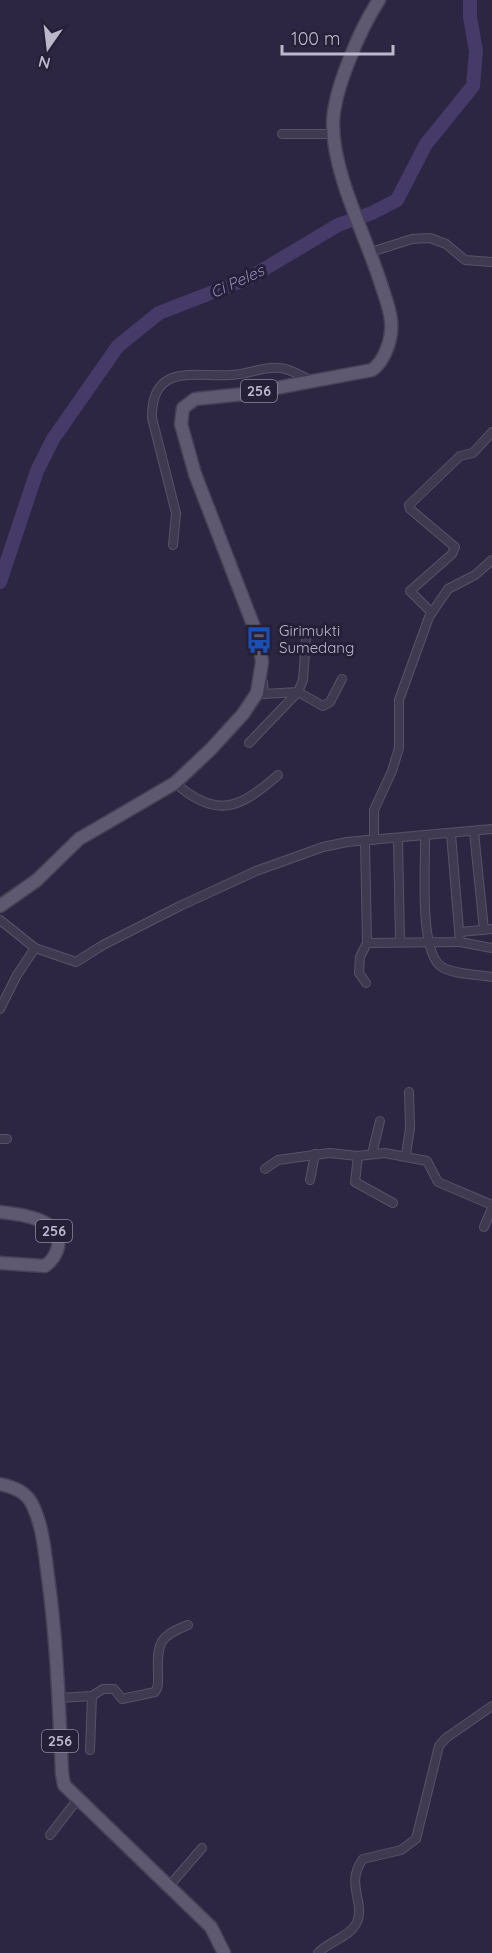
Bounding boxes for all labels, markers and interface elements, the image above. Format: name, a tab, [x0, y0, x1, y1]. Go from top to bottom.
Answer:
north arrow	[18, 18, 78, 78]
scale bar	[282, 18, 393, 56]
text: 100 m	[291, 27, 340, 50]
text: N	[36, 51, 52, 74]
water label: Ci Peles	[207, 259, 268, 302]
road number: 256	[241, 380, 277, 402]
place label: Girimukti Sumedang	[279, 621, 354, 657]
bus stop icon: Girimukti Sumedang	[244, 625, 274, 655]
road number: 256	[36, 1220, 72, 1242]
road number: 256	[42, 1730, 78, 1752]

